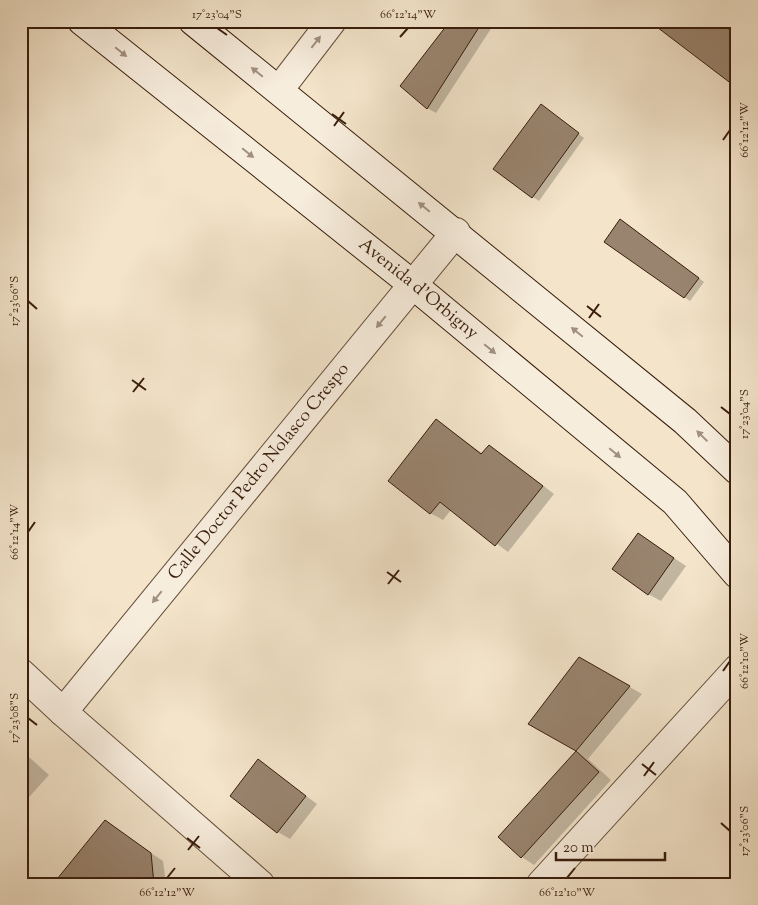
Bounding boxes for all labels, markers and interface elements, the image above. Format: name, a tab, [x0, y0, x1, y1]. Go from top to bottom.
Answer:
text: 17°23'04"S	[192, 6, 242, 24]
text: 66°12'14"W	[380, 6, 437, 24]
one-way arrow	[311, 35, 321, 49]
one-way arrow	[114, 46, 127, 57]
one-way arrow	[250, 67, 263, 78]
text: 66°12'12"W	[736, 102, 754, 158]
one-way arrow	[241, 148, 254, 158]
one-way arrow	[418, 201, 431, 212]
street label: Avenida d'Orbigny	[352, 233, 484, 347]
text: 17°23'06"S	[6, 276, 24, 326]
one-way arrow	[376, 315, 387, 328]
one-way arrow	[571, 326, 584, 337]
one-way arrow	[484, 343, 496, 355]
street label: Calle Doctor Pedro Nolasco Crespo	[162, 358, 356, 586]
text: 17°23'04"S	[736, 389, 754, 439]
one-way arrow	[696, 430, 708, 442]
one-way arrow	[609, 447, 622, 458]
text: 66°12'14"W	[6, 503, 24, 560]
one-way arrow	[151, 590, 162, 603]
text: 66°12'10"W	[736, 632, 754, 689]
text: 17°23'08"S	[6, 693, 24, 743]
text: 17°23'06"S	[736, 806, 754, 856]
scale bar	[556, 830, 664, 862]
text: 20 m	[563, 838, 594, 859]
text: 66°12'12"W	[139, 884, 195, 902]
text: 66°12'10"W	[539, 884, 596, 902]

